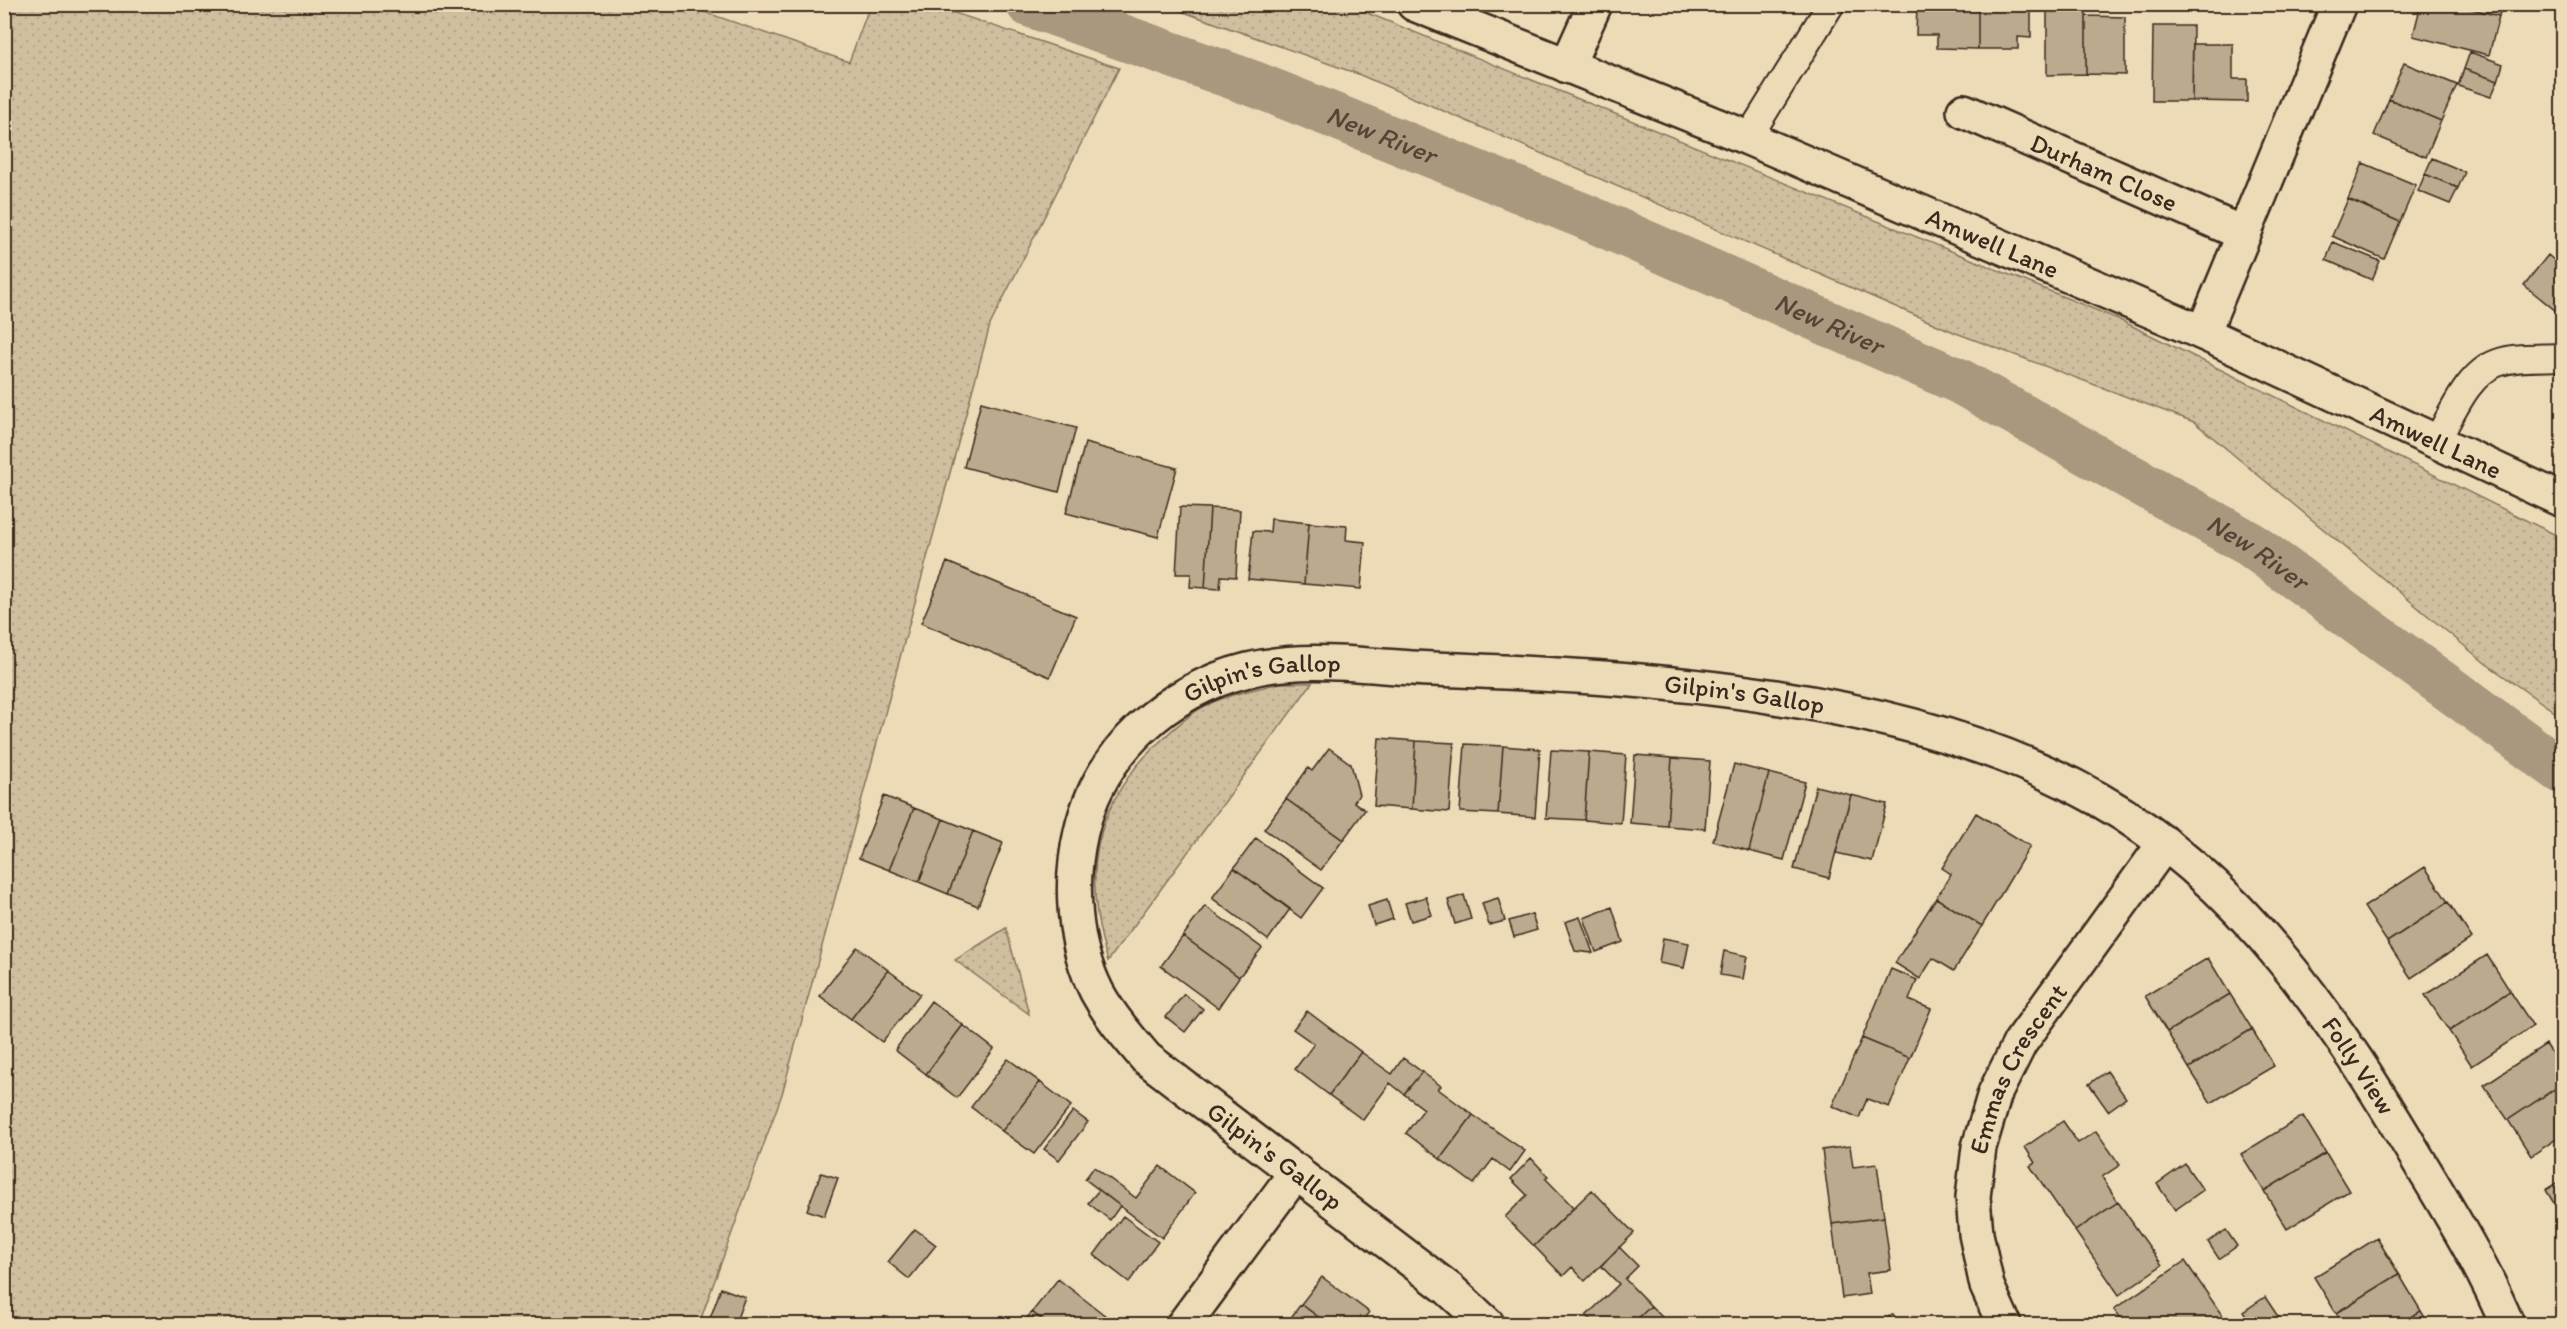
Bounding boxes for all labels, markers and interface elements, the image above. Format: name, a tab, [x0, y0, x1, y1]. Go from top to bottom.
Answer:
water label: New River	[1322, 98, 1444, 172]
street label: Durham Close	[2026, 126, 2182, 219]
street label: Amwell Lane	[1921, 200, 2064, 285]
water label: New River	[1770, 285, 1892, 363]
street label: Amwell Lane	[2365, 397, 2507, 486]
water label: New River	[2201, 506, 2318, 599]
street label: Gilpin's Gallop	[1177, 647, 1341, 710]
street label: Gilpin's Gallop	[1663, 667, 1827, 721]
street label: Emmas Crescent	[1962, 977, 2074, 1158]
street label: Folly View	[2315, 1010, 2403, 1121]
street label: Gilpin's Gallop	[1201, 1095, 1349, 1217]

